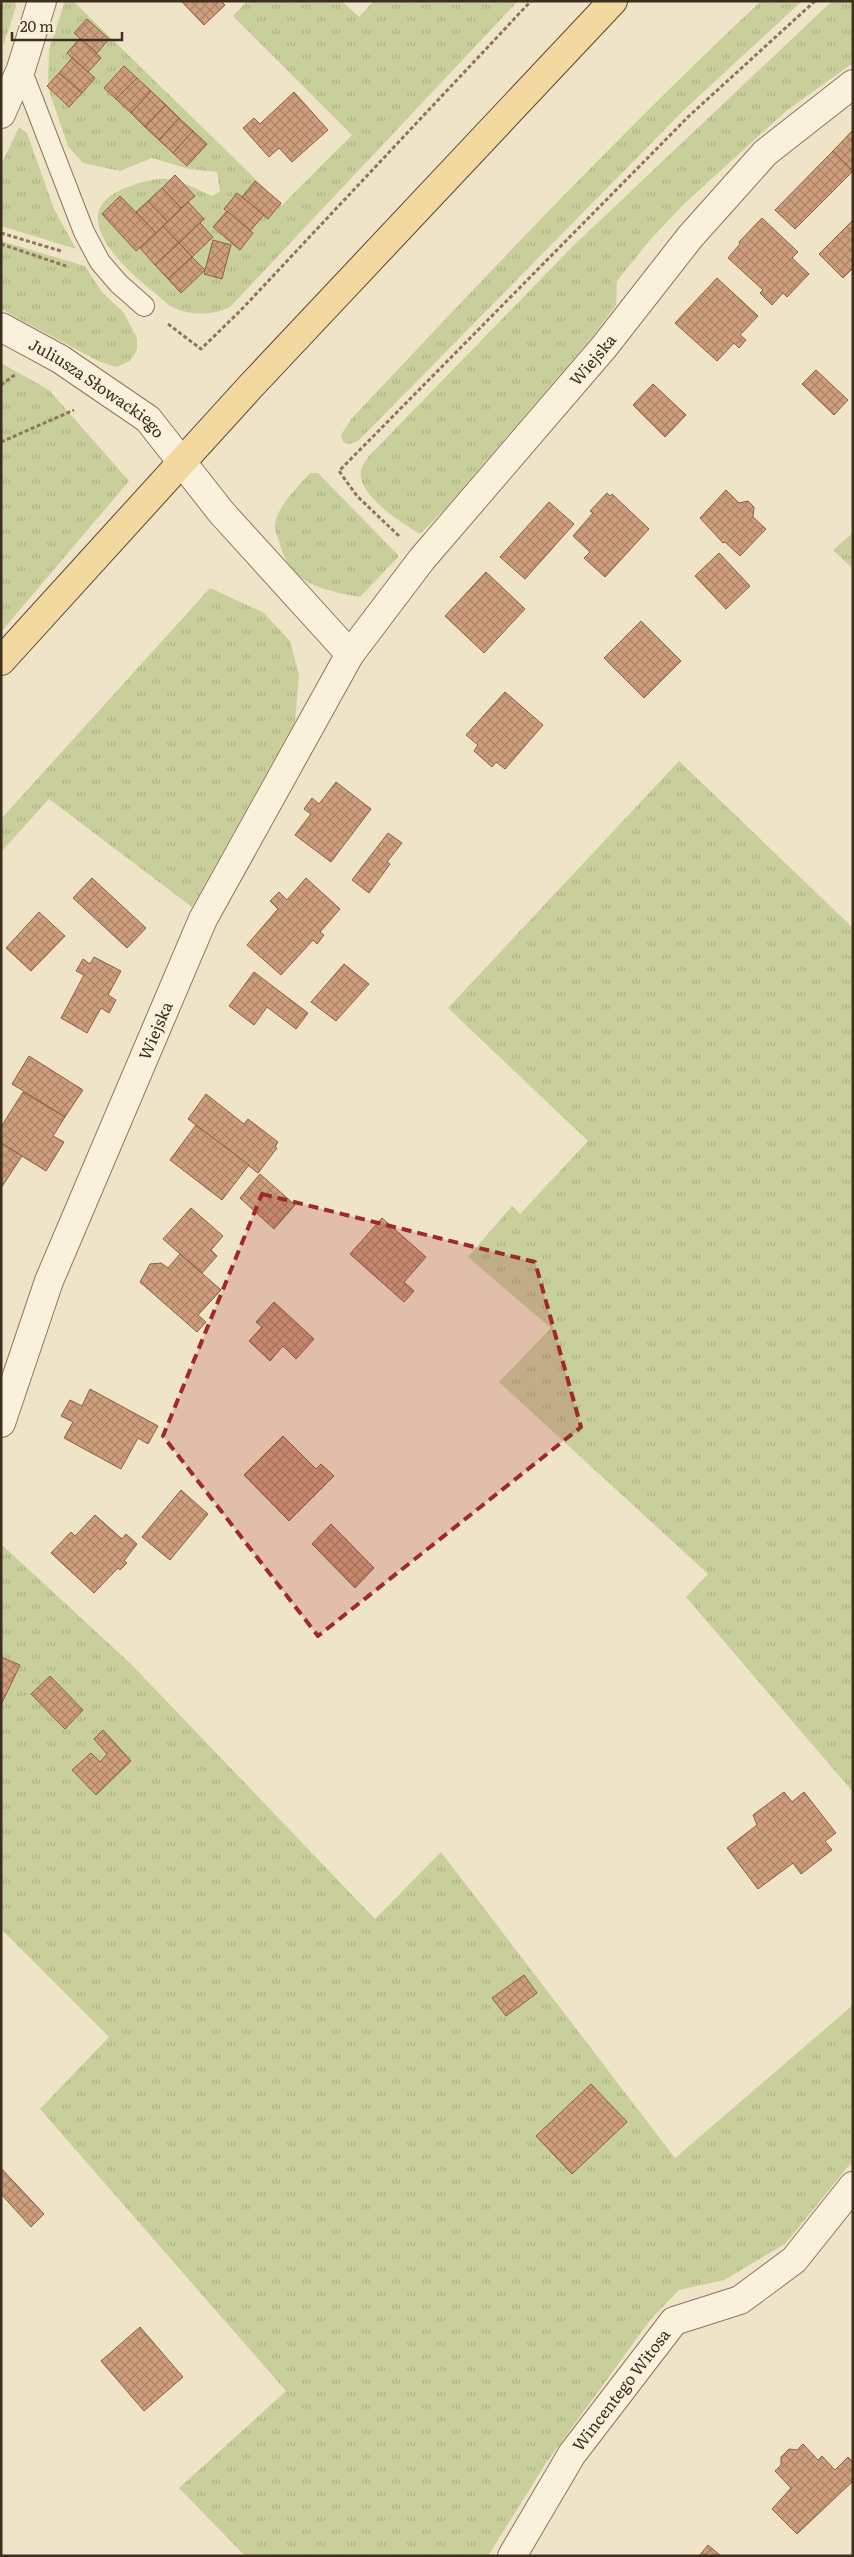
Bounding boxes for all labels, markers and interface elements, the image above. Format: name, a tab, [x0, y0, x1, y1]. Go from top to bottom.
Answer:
scale bar	[12, 10, 122, 42]
text: 20 m	[20, 14, 54, 37]
street label: Wiejska	[563, 328, 621, 390]
street label: Juliusza Słowackiego	[25, 331, 171, 442]
street label: Wiejska	[132, 997, 178, 1063]
street label: Wincentego Witosa	[566, 2323, 675, 2456]

